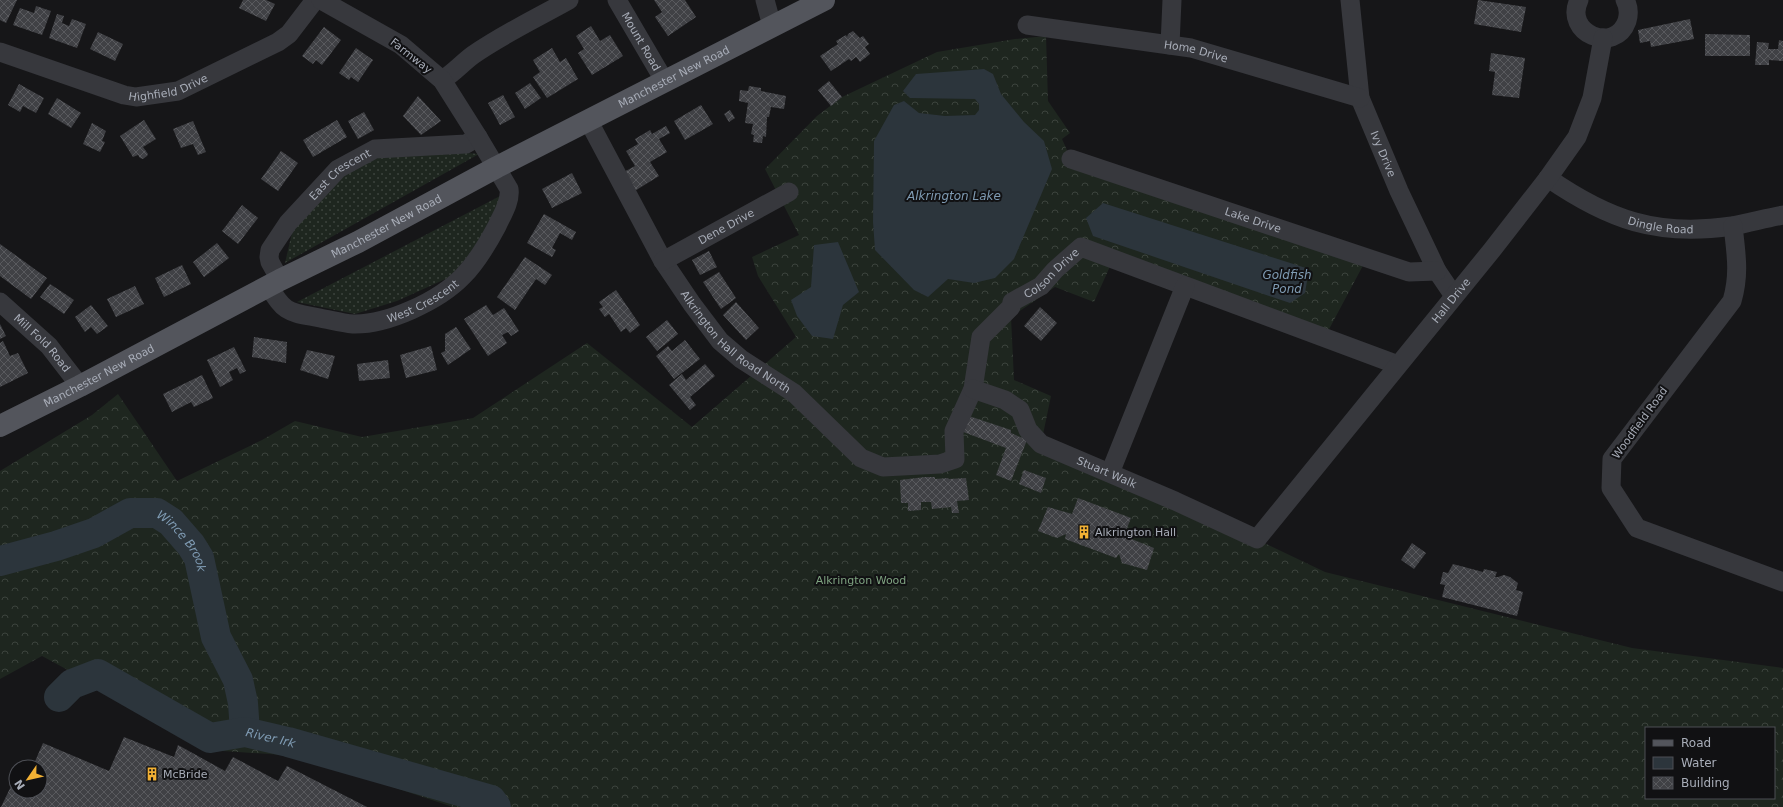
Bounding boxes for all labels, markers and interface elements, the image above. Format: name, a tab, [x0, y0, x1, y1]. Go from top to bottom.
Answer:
street label: Mount Road	[619, 10, 663, 73]
street label: Farmway	[388, 36, 435, 77]
street label: Home Drive	[1163, 38, 1230, 65]
street label: Manchester New Road	[616, 43, 732, 110]
street label: Highfield Drive	[128, 71, 210, 104]
street label: Ivy Drive	[1368, 129, 1399, 179]
street label: East Crescent	[306, 146, 373, 203]
water label: Alkrington Lake	[906, 189, 1001, 203]
street label: Manchester New Road	[329, 192, 444, 261]
street label: Lake Drive	[1223, 204, 1283, 235]
street label: Dene Drive	[696, 206, 757, 247]
street label: Dingle Road	[1626, 214, 1694, 236]
street label: Colson Drive	[1021, 245, 1082, 301]
water label: Goldfish Pond	[1262, 268, 1312, 296]
street label: Hall Drive	[1429, 275, 1473, 325]
street label: West Crescent	[385, 276, 462, 325]
street label: Alkrington Hall Road North	[678, 288, 793, 396]
street label: Mill Fold Road	[11, 311, 73, 375]
street label: Manchester New Road	[41, 341, 156, 410]
street label: Woodfield Road	[1610, 385, 1670, 461]
street label: Stuart Walk	[1075, 454, 1139, 491]
water label: Wince Brook	[154, 508, 209, 574]
building icon: Alkrington Hall	[1076, 524, 1092, 540]
place label: Alkrington Hall	[1095, 526, 1176, 539]
park label: Alkrington Wood	[816, 574, 906, 587]
water label: River Irk	[244, 725, 298, 751]
legend	[1645, 727, 1775, 799]
text: Road	[1681, 736, 1711, 750]
text: Water	[1681, 756, 1717, 770]
north arrow	[8, 759, 48, 799]
building icon: McBride	[144, 766, 160, 782]
place label: McBride	[163, 768, 208, 781]
text: Building	[1681, 776, 1730, 790]
text: N	[12, 777, 28, 792]

